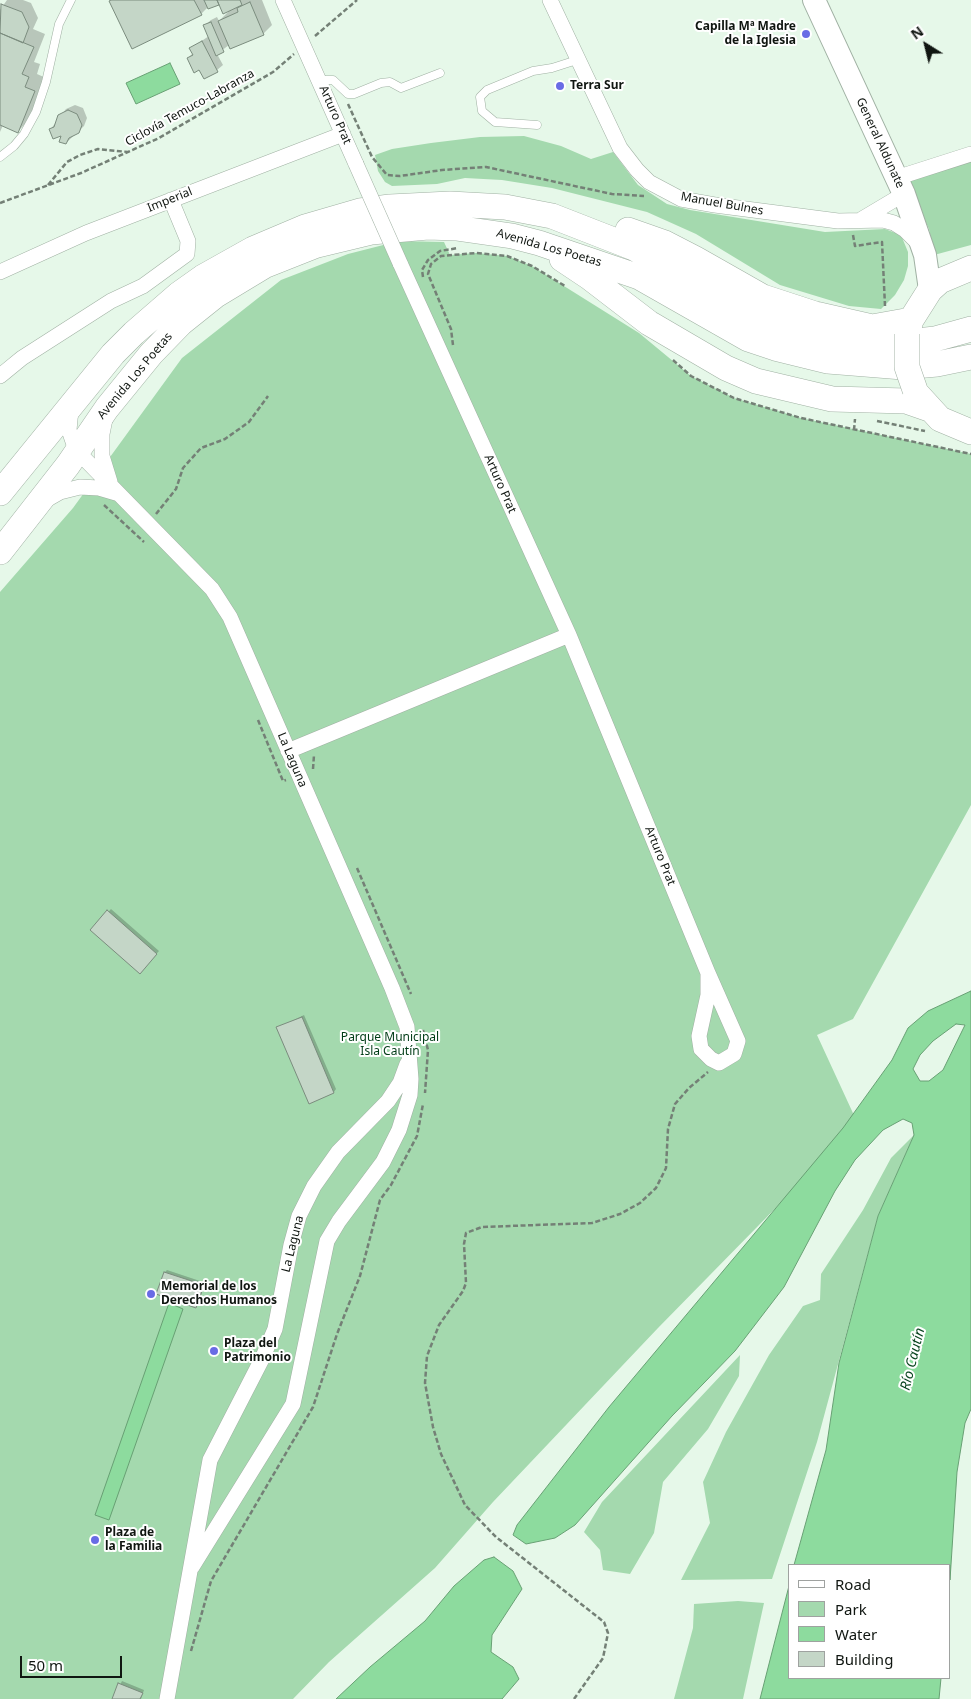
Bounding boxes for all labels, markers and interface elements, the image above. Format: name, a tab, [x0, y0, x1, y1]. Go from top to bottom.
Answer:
place label: Capilla Mª Madre de la Iglesia	[695, 20, 796, 48]
north arrow	[901, 20, 951, 70]
text: N	[907, 21, 927, 43]
marker: Capilla Mª Madre de la Iglesia	[800, 28, 812, 40]
street label: Ciclovía Temuco-Labranza	[123, 66, 257, 150]
place label: Terra Sur	[570, 79, 624, 93]
marker: Terra Sur	[554, 80, 566, 92]
street label: Arturo Prat	[316, 84, 354, 146]
street label: General Aldunate	[853, 95, 907, 191]
street label: Imperial	[145, 184, 195, 216]
street label: Manuel Bulnes	[680, 190, 764, 218]
street label: Avenida Los Poetas	[495, 226, 603, 270]
street label: Avenida Los Poetas	[95, 330, 175, 422]
street label: Arturo Prat	[481, 453, 519, 515]
street label: La Laguna	[274, 730, 310, 790]
street label: Arturo Prat	[642, 824, 678, 888]
park label: Parque Municipal Isla Cautín	[341, 1031, 439, 1059]
street label: La Laguna	[279, 1214, 307, 1274]
place label: Memorial de los Derechos Humanos	[161, 1280, 277, 1308]
marker: Memorial de los Derechos Humanos	[145, 1288, 157, 1300]
water label: Río Cautín	[897, 1326, 929, 1392]
place label: Plaza del Patrimonio	[224, 1337, 291, 1365]
marker: Plaza del Patrimonio	[208, 1345, 220, 1357]
place label: Plaza de la Familia	[105, 1526, 162, 1554]
marker: Plaza de la Familia	[89, 1534, 101, 1546]
legend	[788, 1564, 951, 1679]
text: Road	[835, 1574, 871, 1594]
text: Park	[835, 1599, 867, 1619]
text: Water	[835, 1624, 877, 1644]
scale bar	[22, 1646, 125, 1678]
text: Building	[835, 1649, 893, 1669]
text: 50 m	[28, 1655, 63, 1675]

